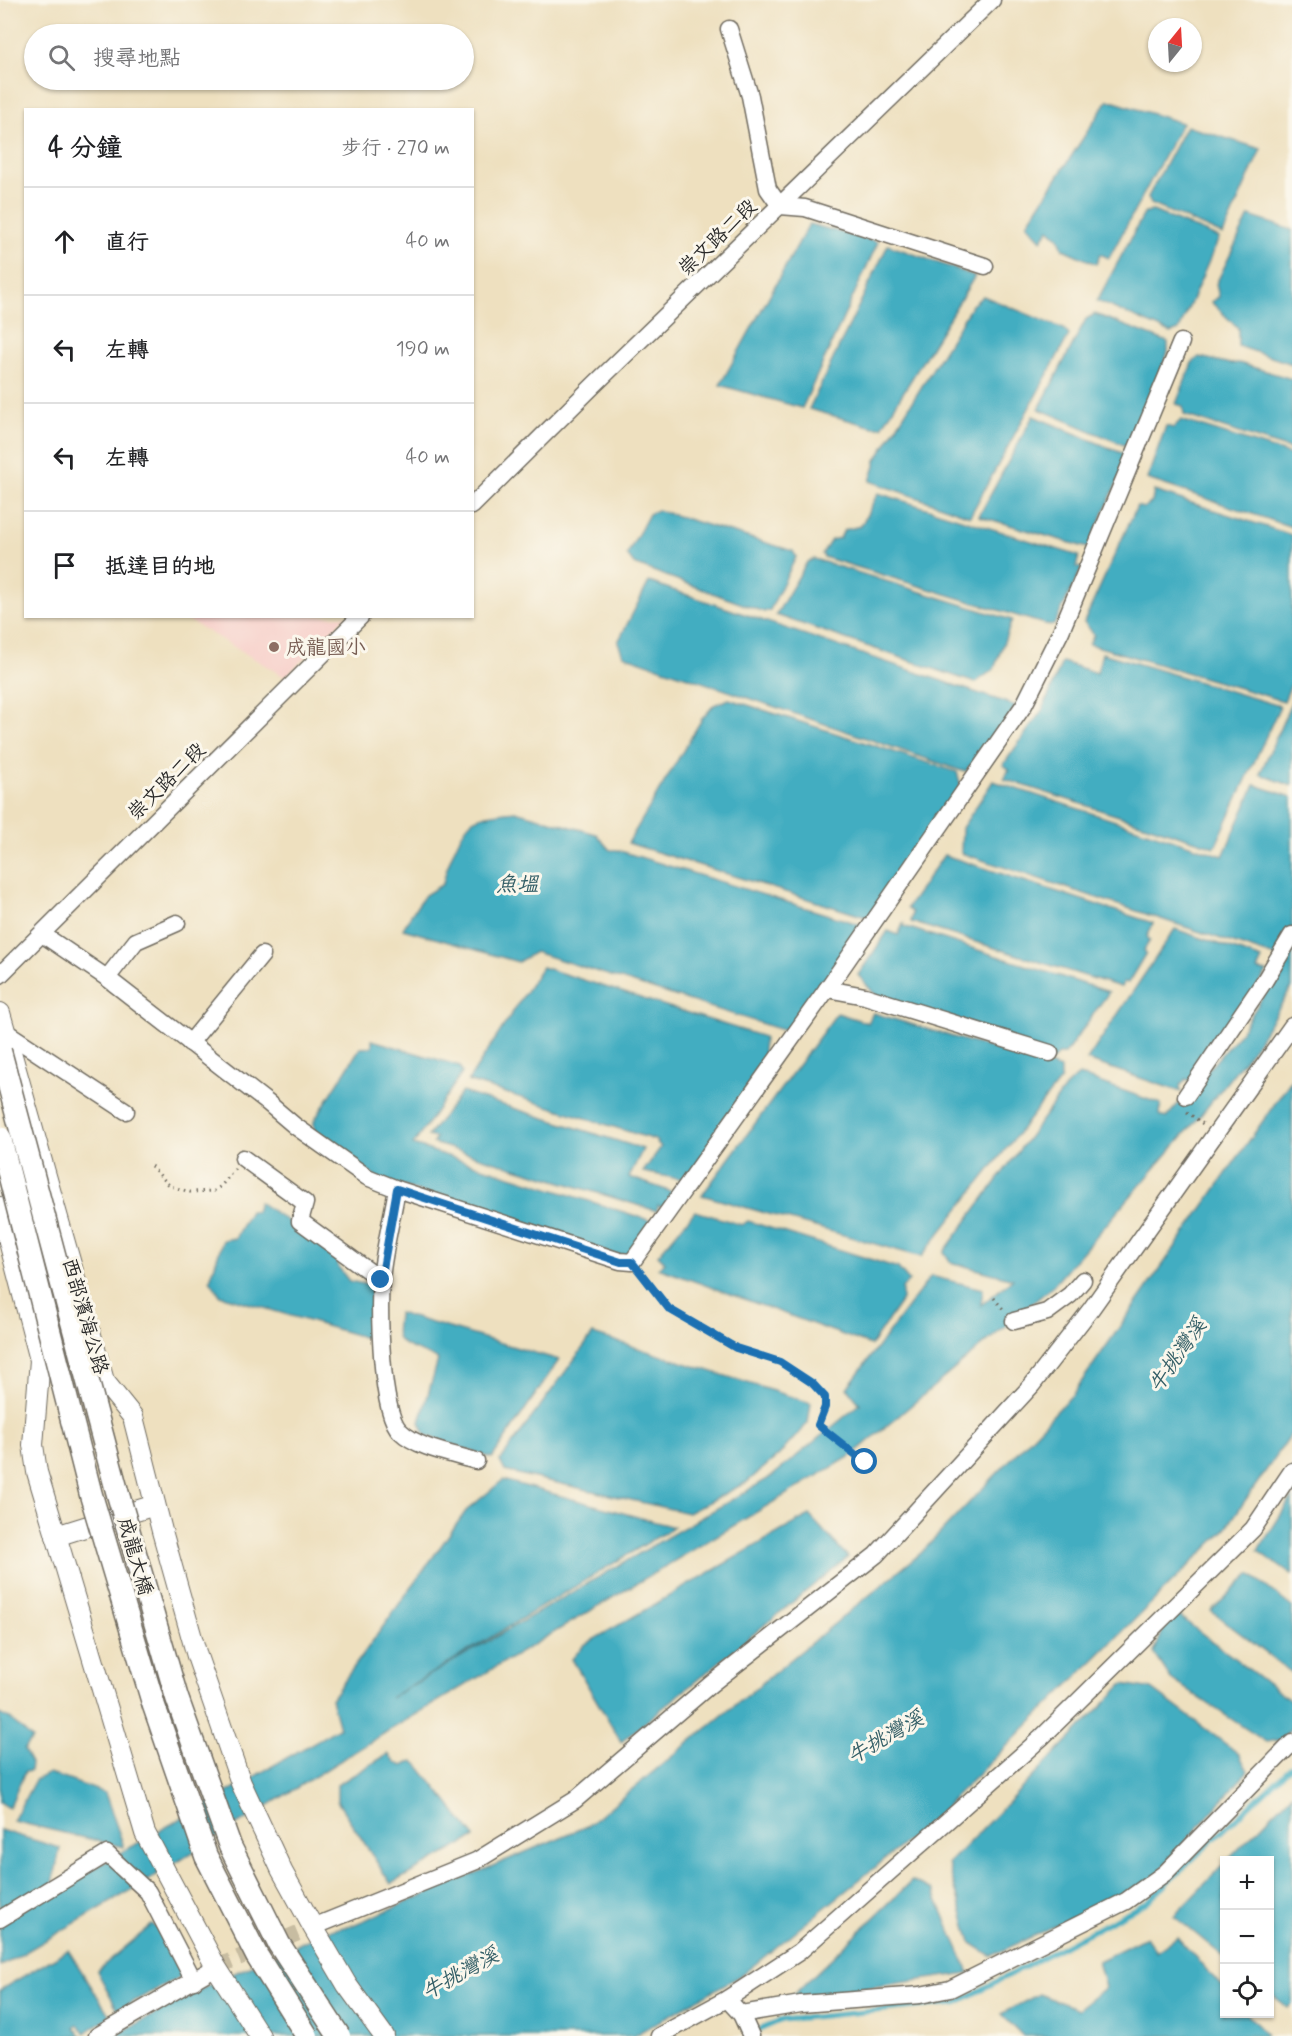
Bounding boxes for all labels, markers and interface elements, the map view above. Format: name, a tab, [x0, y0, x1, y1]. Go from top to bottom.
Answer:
north arrow	[1148, 18, 1202, 72]
search box	[24, 24, 474, 90]
icon: search	[45, 41, 78, 74]
text: 搜尋地點	[93, 45, 181, 73]
text: 4 分鐘	[48, 132, 122, 166]
text: 步行 · 270 m	[341, 135, 450, 162]
street label: 崇文路二段	[673, 194, 763, 283]
icon: ahead	[48, 225, 81, 258]
text: 40 m	[406, 228, 450, 255]
text: 直行	[105, 229, 149, 257]
icon: left	[48, 333, 81, 366]
text: 190 m	[396, 336, 450, 363]
text: 左轉	[105, 337, 149, 365]
icon: left	[48, 441, 81, 474]
text: 40 m	[406, 444, 450, 471]
text: 左轉	[105, 445, 149, 473]
icon: arrive	[48, 549, 81, 582]
text: 抵達目的地	[105, 553, 215, 581]
place label: 成龍國小	[286, 635, 366, 662]
marker: 成龍國小	[267, 640, 281, 654]
street label: 崇文路二段	[122, 737, 212, 827]
water label: 魚塭	[496, 871, 540, 899]
street label: 西部濱海公路	[55, 1255, 114, 1379]
route end	[367, 1266, 393, 1292]
water label: 牛挑灣溪	[1142, 1312, 1214, 1398]
route start	[851, 1448, 877, 1474]
street label: 成龍大橋	[111, 1514, 159, 1599]
water label: 牛挑灣溪	[842, 1704, 930, 1771]
map controls	[1220, 1856, 1274, 2018]
button: +	[1220, 1856, 1274, 1910]
button: −	[1220, 1910, 1274, 1964]
water label: 牛挑灣溪	[417, 1941, 505, 2006]
button: locate	[1220, 1964, 1274, 2018]

